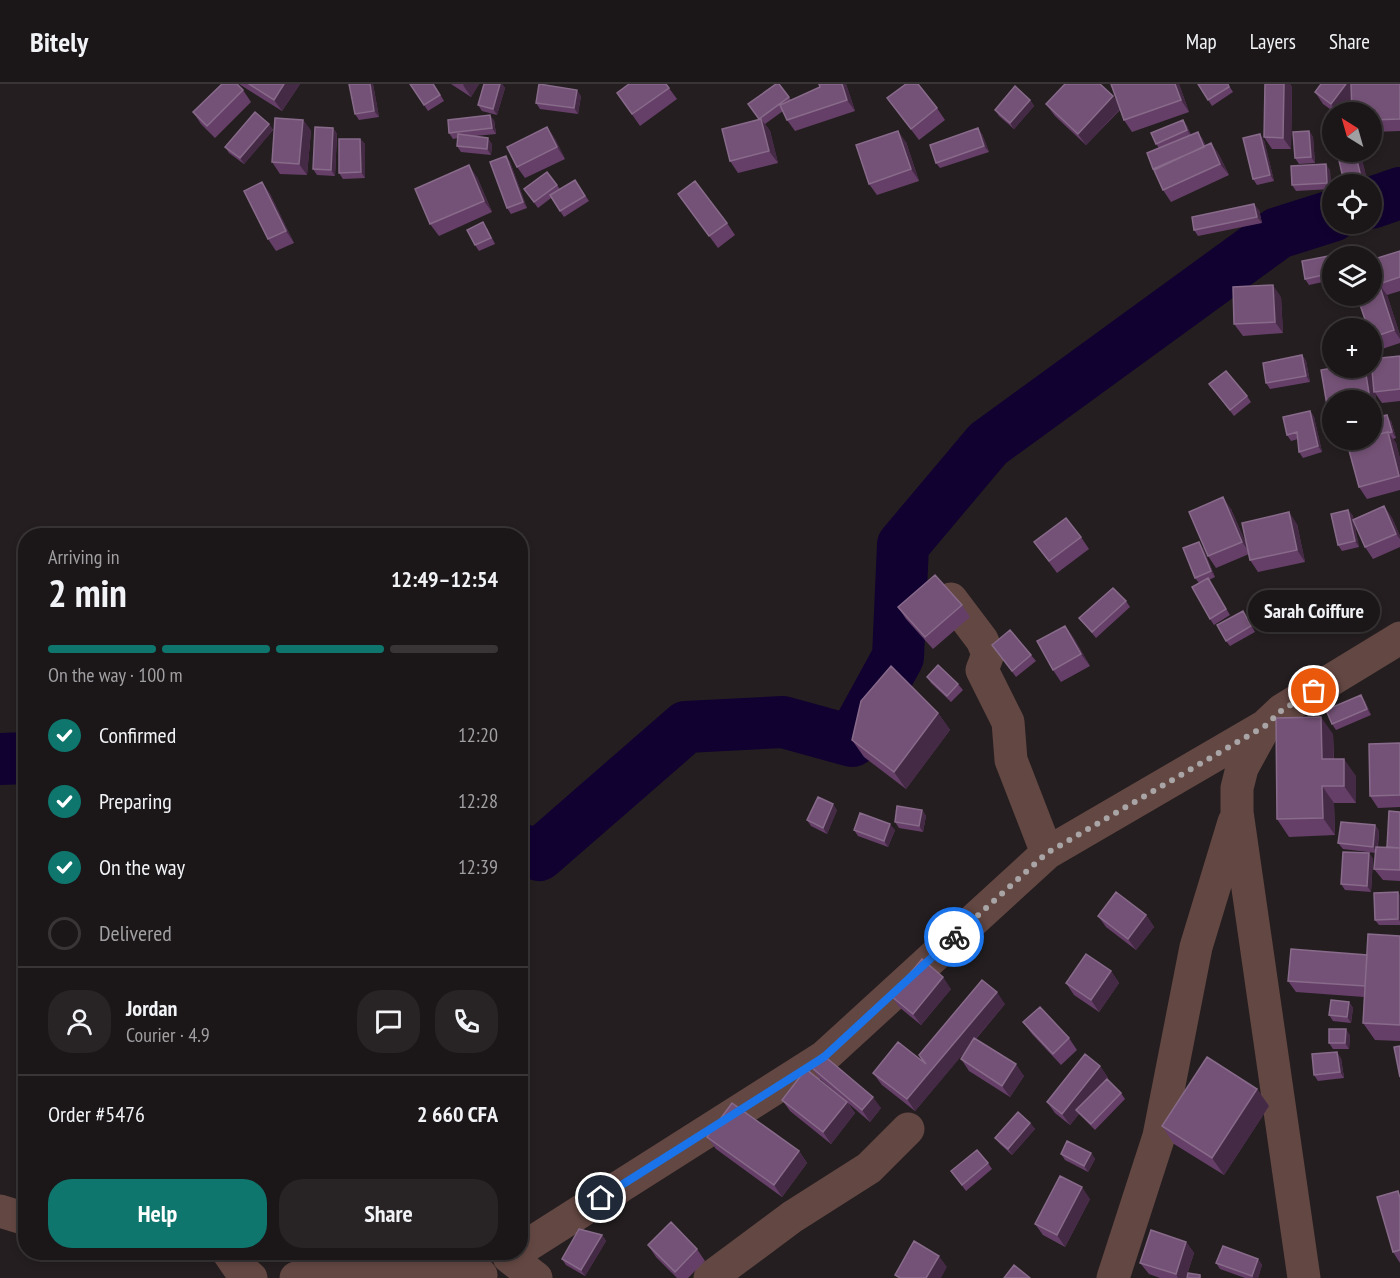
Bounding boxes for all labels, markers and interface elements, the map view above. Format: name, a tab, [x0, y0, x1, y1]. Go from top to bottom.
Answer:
text: Bitely	[30, 23, 88, 60]
text: Map	[1186, 28, 1217, 55]
text: Layers	[1250, 28, 1296, 55]
text: Share	[1329, 28, 1370, 55]
north arrow	[1322, 102, 1382, 162]
map controls	[1322, 102, 1382, 450]
button: locate	[1322, 174, 1382, 234]
button: layers	[1322, 246, 1382, 306]
button: +	[1322, 318, 1382, 378]
button: −	[1322, 390, 1382, 450]
text: Arriving in	[48, 544, 120, 570]
text: 12:49–12:54	[391, 565, 498, 593]
text: 2 min	[48, 567, 127, 618]
callout: Sarah Coiffure	[1248, 589, 1380, 631]
text: Sarah Coiffure	[1264, 598, 1364, 624]
text: On the way · 100 m	[48, 662, 183, 688]
pin	[1288, 665, 1339, 716]
icon: bag	[1297, 674, 1330, 707]
icon: check	[48, 719, 81, 752]
text: Confirmed	[99, 721, 176, 749]
text: 12:20	[458, 722, 498, 748]
icon: check	[48, 785, 81, 818]
text: Preparing	[99, 787, 172, 815]
text: 12:28	[458, 788, 498, 814]
icon: check	[48, 851, 81, 884]
text: On the way	[99, 853, 185, 881]
text: 12:39	[458, 854, 498, 880]
courier	[924, 907, 984, 967]
text: Delivered	[99, 919, 172, 947]
icon: bike	[938, 921, 971, 954]
button: person	[48, 990, 111, 1053]
button: chat	[357, 990, 420, 1053]
button: phone	[435, 990, 498, 1053]
text: Jordan	[126, 994, 177, 1022]
text: Courier · 4.9	[126, 1022, 210, 1048]
text: Order #5476	[48, 1100, 145, 1128]
text: 2 660 CFA	[417, 1100, 498, 1128]
pin	[575, 1172, 626, 1223]
button: Help	[48, 1179, 267, 1248]
button: Share	[279, 1179, 498, 1248]
icon: home	[584, 1181, 617, 1214]

